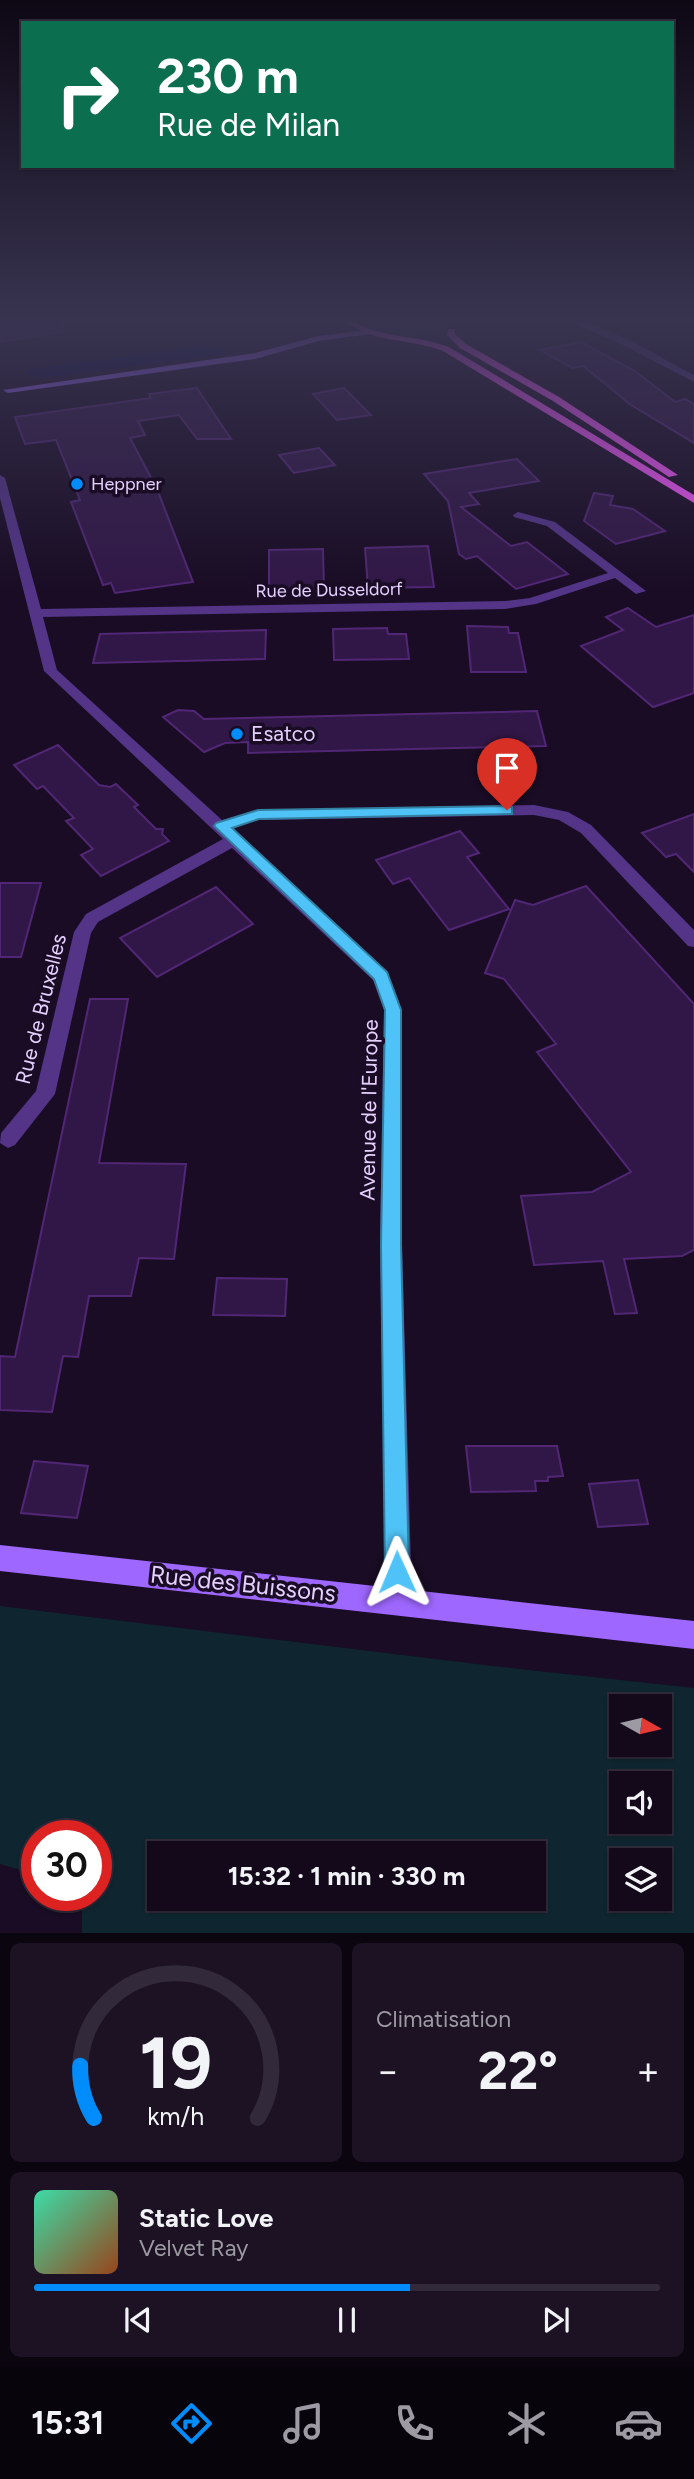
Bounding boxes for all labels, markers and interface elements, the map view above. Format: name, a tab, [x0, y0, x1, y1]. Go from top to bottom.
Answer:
text: 230 m	[157, 46, 299, 105]
icon: right	[42, 49, 133, 140]
text: Rue de Milan	[157, 106, 340, 144]
place label: Heppner	[91, 473, 162, 495]
marker: Heppner	[69, 476, 85, 492]
street label: Rue de Dusseldorf	[255, 578, 403, 602]
place label: Esatco	[251, 721, 315, 746]
marker: Esatco	[229, 726, 245, 742]
pin	[477, 738, 537, 810]
icon: arrive	[488, 749, 526, 787]
street label: Rue de Bruxelles	[10, 931, 71, 1087]
street label: Avenue de l'Europe	[354, 1019, 383, 1201]
position arrow	[360, 1535, 434, 1609]
street label: Rue des Buissons	[149, 1559, 337, 1608]
north arrow	[609, 1694, 672, 1757]
map controls	[609, 1694, 672, 1911]
button: sound	[609, 1771, 672, 1834]
speed limit sign: 30	[21, 1820, 112, 1911]
button: layers	[609, 1848, 672, 1911]
text: 15:32 · 1 min · 330 m	[228, 1860, 465, 1892]
text: Climatisation	[376, 2005, 511, 2033]
text: 19	[140, 2020, 212, 2107]
text: 22°	[478, 2040, 558, 2102]
text: −	[376, 2048, 400, 2094]
text: +	[636, 2048, 660, 2094]
text: km/h	[147, 2101, 205, 2131]
text: Static Love	[139, 2202, 273, 2234]
text: Velvet Ray	[139, 2234, 248, 2262]
icon: previous	[119, 2301, 157, 2339]
icon: pause	[328, 2301, 366, 2339]
icon: next	[537, 2301, 575, 2339]
icon: directions	[167, 2399, 216, 2448]
icon: music	[279, 2399, 328, 2448]
icon: phone	[390, 2399, 439, 2448]
icon: climate	[502, 2399, 551, 2448]
icon: car	[614, 2399, 663, 2448]
text: 15:31	[31, 2404, 104, 2442]

